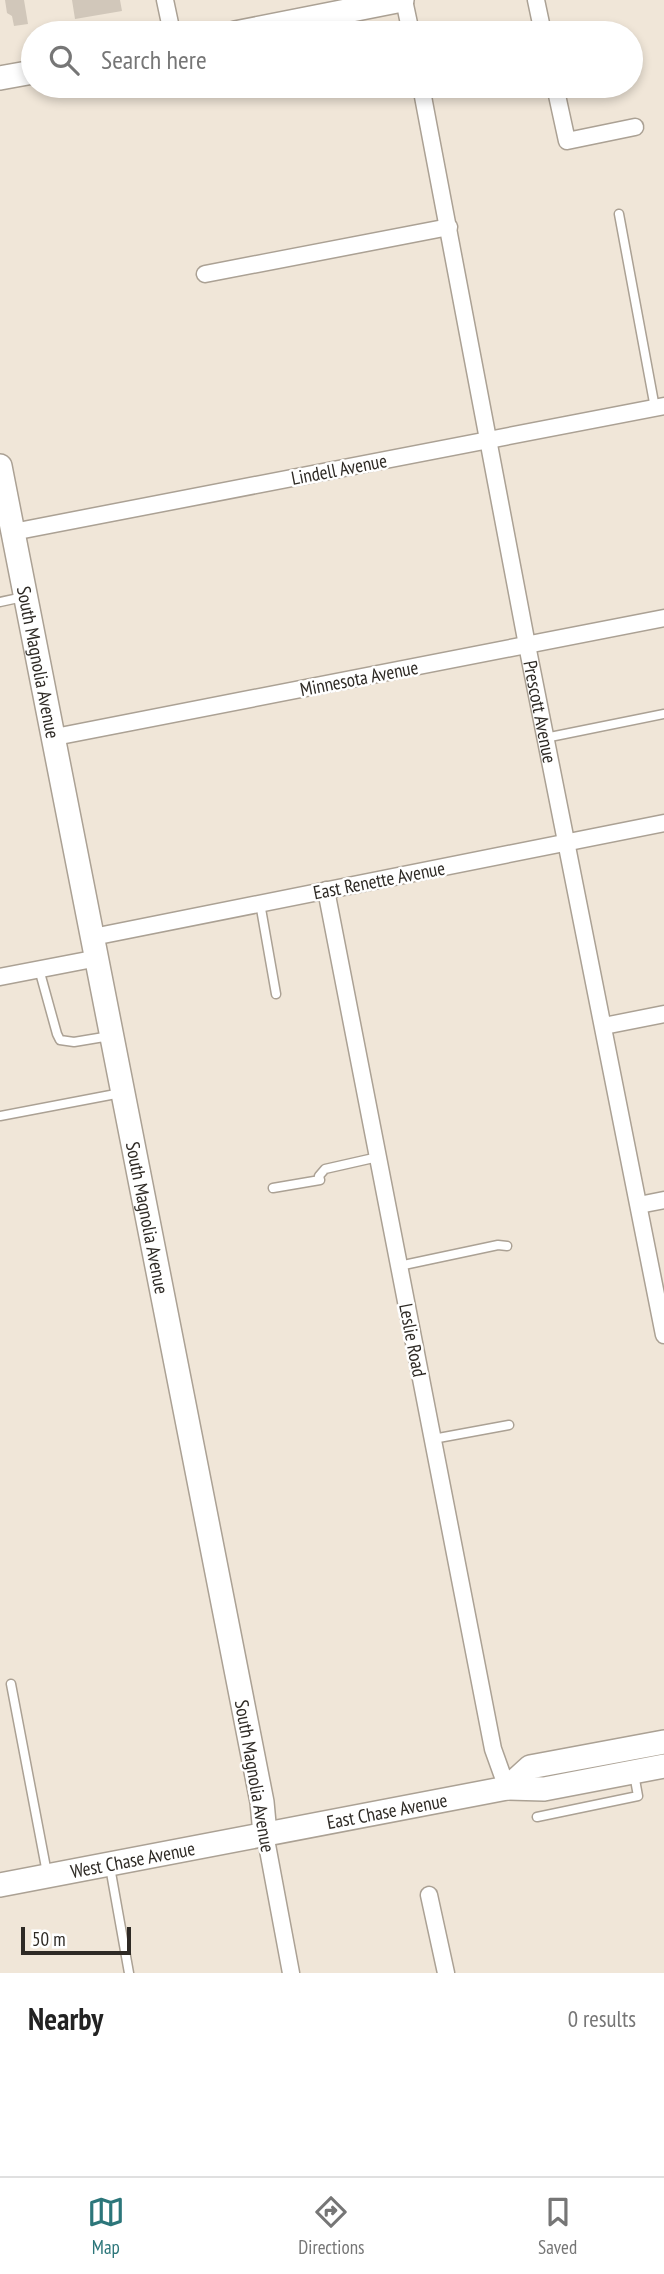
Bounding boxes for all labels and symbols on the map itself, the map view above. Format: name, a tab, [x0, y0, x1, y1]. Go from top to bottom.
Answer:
street label: Lindell Avenue	[289, 448, 389, 490]
street label: South Magnolia Avenue	[12, 584, 65, 741]
street label: Minnesota Avenue	[298, 655, 420, 701]
street label: Prescott Avenue	[518, 658, 562, 765]
street label: East Renette Avenue	[311, 855, 447, 905]
street label: South Magnolia Avenue	[121, 1140, 174, 1296]
street label: Leslie Road	[394, 1301, 432, 1379]
street label: South Magnolia Avenue	[230, 1698, 280, 1854]
street label: East Chase Avenue	[325, 1788, 449, 1834]
street label: West Chase Avenue	[68, 1836, 197, 1883]
scale bar	[21, 1924, 131, 1956]

